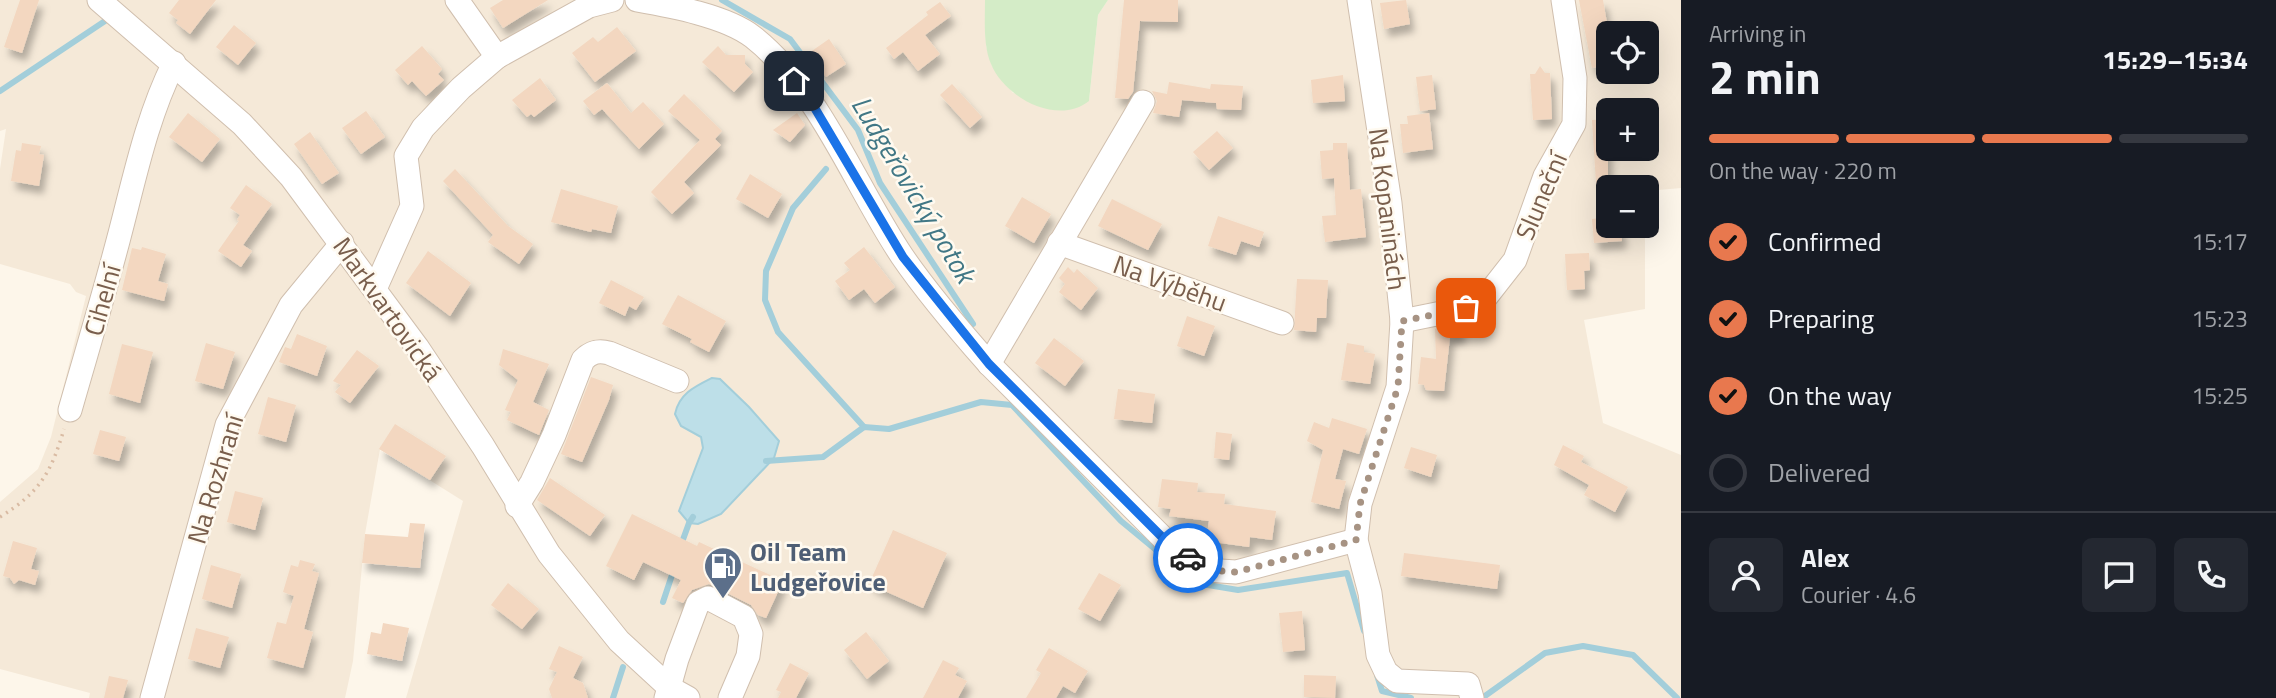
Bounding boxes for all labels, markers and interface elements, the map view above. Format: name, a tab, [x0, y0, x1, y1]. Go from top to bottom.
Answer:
text: Arriving in	[1709, 16, 1806, 51]
map controls	[1596, 21, 1659, 238]
button: locate	[1596, 21, 1659, 84]
text: 15:29–15:34	[2102, 40, 2248, 79]
text: 2 min	[1709, 42, 1821, 112]
pin	[764, 51, 824, 111]
icon: home	[775, 62, 813, 100]
water label: Ludgeřovický potok	[841, 87, 989, 294]
button: +	[1596, 98, 1659, 161]
street label: Na Kopaninách	[1359, 126, 1417, 292]
street label: Sluneční	[1505, 144, 1578, 246]
text: On the way · 220 m	[1709, 153, 1897, 188]
button: −	[1596, 175, 1659, 238]
text: Confirmed	[1768, 222, 1882, 261]
icon: check	[1709, 223, 1747, 261]
text: 15:17	[2191, 224, 2248, 259]
street label: Markvartovická	[324, 229, 452, 389]
street label: Na Výběhu	[1108, 244, 1232, 322]
street label: Cihelní	[73, 258, 131, 340]
pin	[1436, 278, 1496, 338]
icon: bag	[1447, 289, 1485, 327]
text: Preparing	[1768, 299, 1874, 338]
icon: check	[1709, 300, 1747, 338]
text: 15:23	[2191, 301, 2248, 336]
text: On the way	[1768, 376, 1892, 415]
icon: check	[1709, 377, 1747, 415]
text: 15:25	[2191, 378, 2248, 413]
street label: Na Rozhraní	[177, 407, 254, 548]
text: Delivered	[1768, 453, 1871, 492]
courier	[1153, 523, 1223, 593]
place label: Oil Team Ludgeřovice	[750, 532, 886, 601]
button: person	[1709, 538, 1783, 612]
text: Alex	[1801, 538, 1849, 577]
button: chat	[2082, 538, 2156, 612]
button: phone	[2174, 538, 2248, 612]
icon: car	[1169, 539, 1207, 577]
fuel station icon: Oil Team Ludgeřovice	[702, 545, 744, 600]
text: Courier · 4.6	[1801, 577, 1916, 612]

